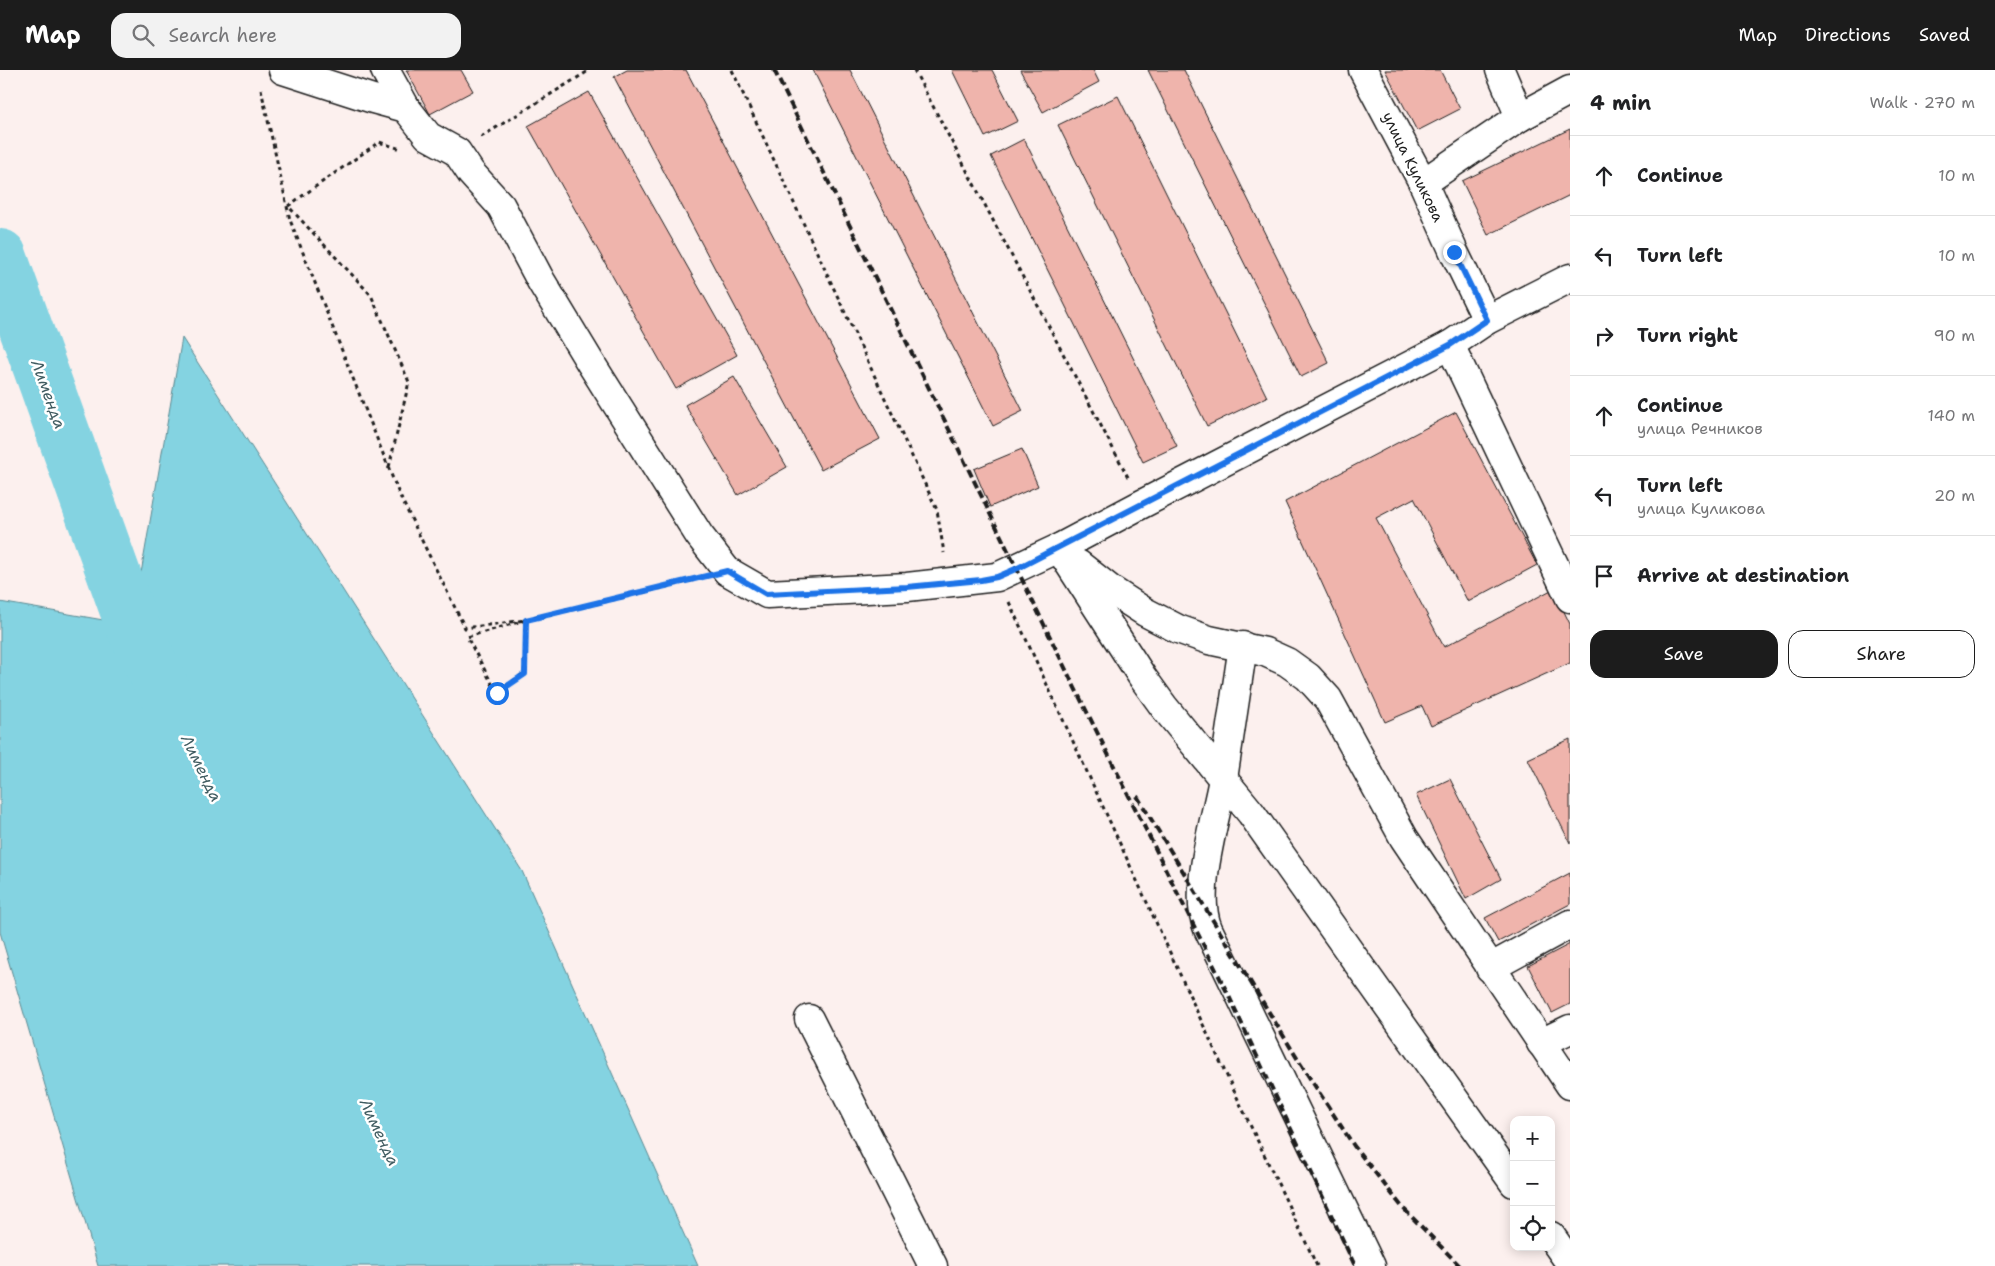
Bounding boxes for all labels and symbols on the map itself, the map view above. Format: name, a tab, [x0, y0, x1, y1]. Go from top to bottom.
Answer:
street label: улица Куликова	[1378, 109, 1449, 226]
route end	[1443, 241, 1466, 264]
water label: Лименда	[26, 356, 71, 432]
route start	[486, 682, 509, 705]
water label: Лименда	[176, 730, 227, 805]
water label: Лименда	[354, 1094, 404, 1169]

